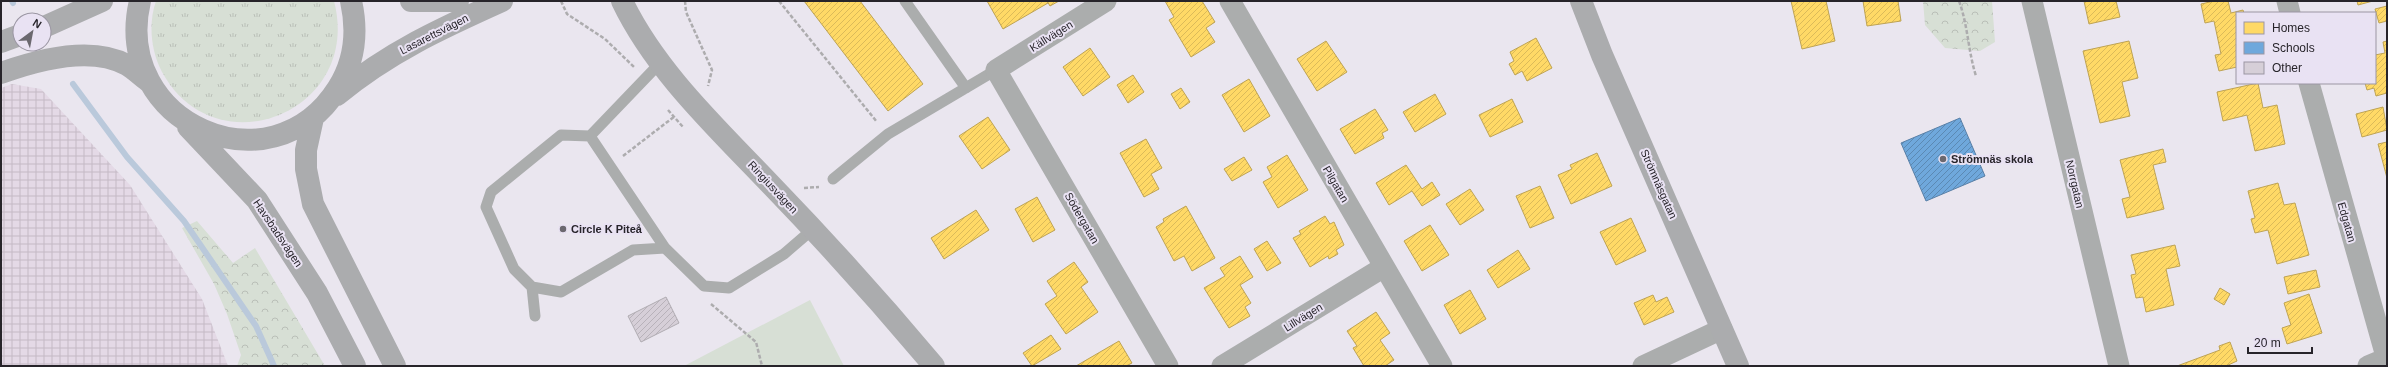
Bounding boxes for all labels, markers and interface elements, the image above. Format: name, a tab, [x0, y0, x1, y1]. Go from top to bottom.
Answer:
north arrow	[12, 12, 52, 52]
street label: Lasarettsvägen	[398, 12, 470, 56]
legend	[2236, 12, 2376, 84]
text: N	[31, 16, 44, 31]
street label: Källvägen	[1027, 18, 1075, 54]
text: Homes	[2272, 21, 2310, 35]
text: Schools	[2272, 41, 2315, 55]
text: Other	[2272, 61, 2302, 75]
street label: Strömnäsgatan	[1638, 147, 1680, 221]
place label: Strömnäs skola	[1951, 153, 2034, 165]
marker: Strömnäs skola	[1938, 154, 1948, 164]
street label: Ringiusvägen	[746, 159, 800, 215]
street label: Norrgatan	[2064, 159, 2086, 209]
street label: Pilgatan	[1321, 164, 1351, 204]
street label: Södergatan	[1063, 190, 1101, 246]
street label: Havsbadsvägen	[251, 197, 305, 269]
street label: Edgatan	[2336, 201, 2358, 243]
place label: Circle K Piteå	[571, 223, 643, 235]
marker: Circle K Piteå	[558, 224, 568, 234]
street label: Lillvägen	[1281, 300, 1325, 334]
scale bar	[2248, 329, 2312, 355]
text: 20 m	[2254, 336, 2281, 350]

